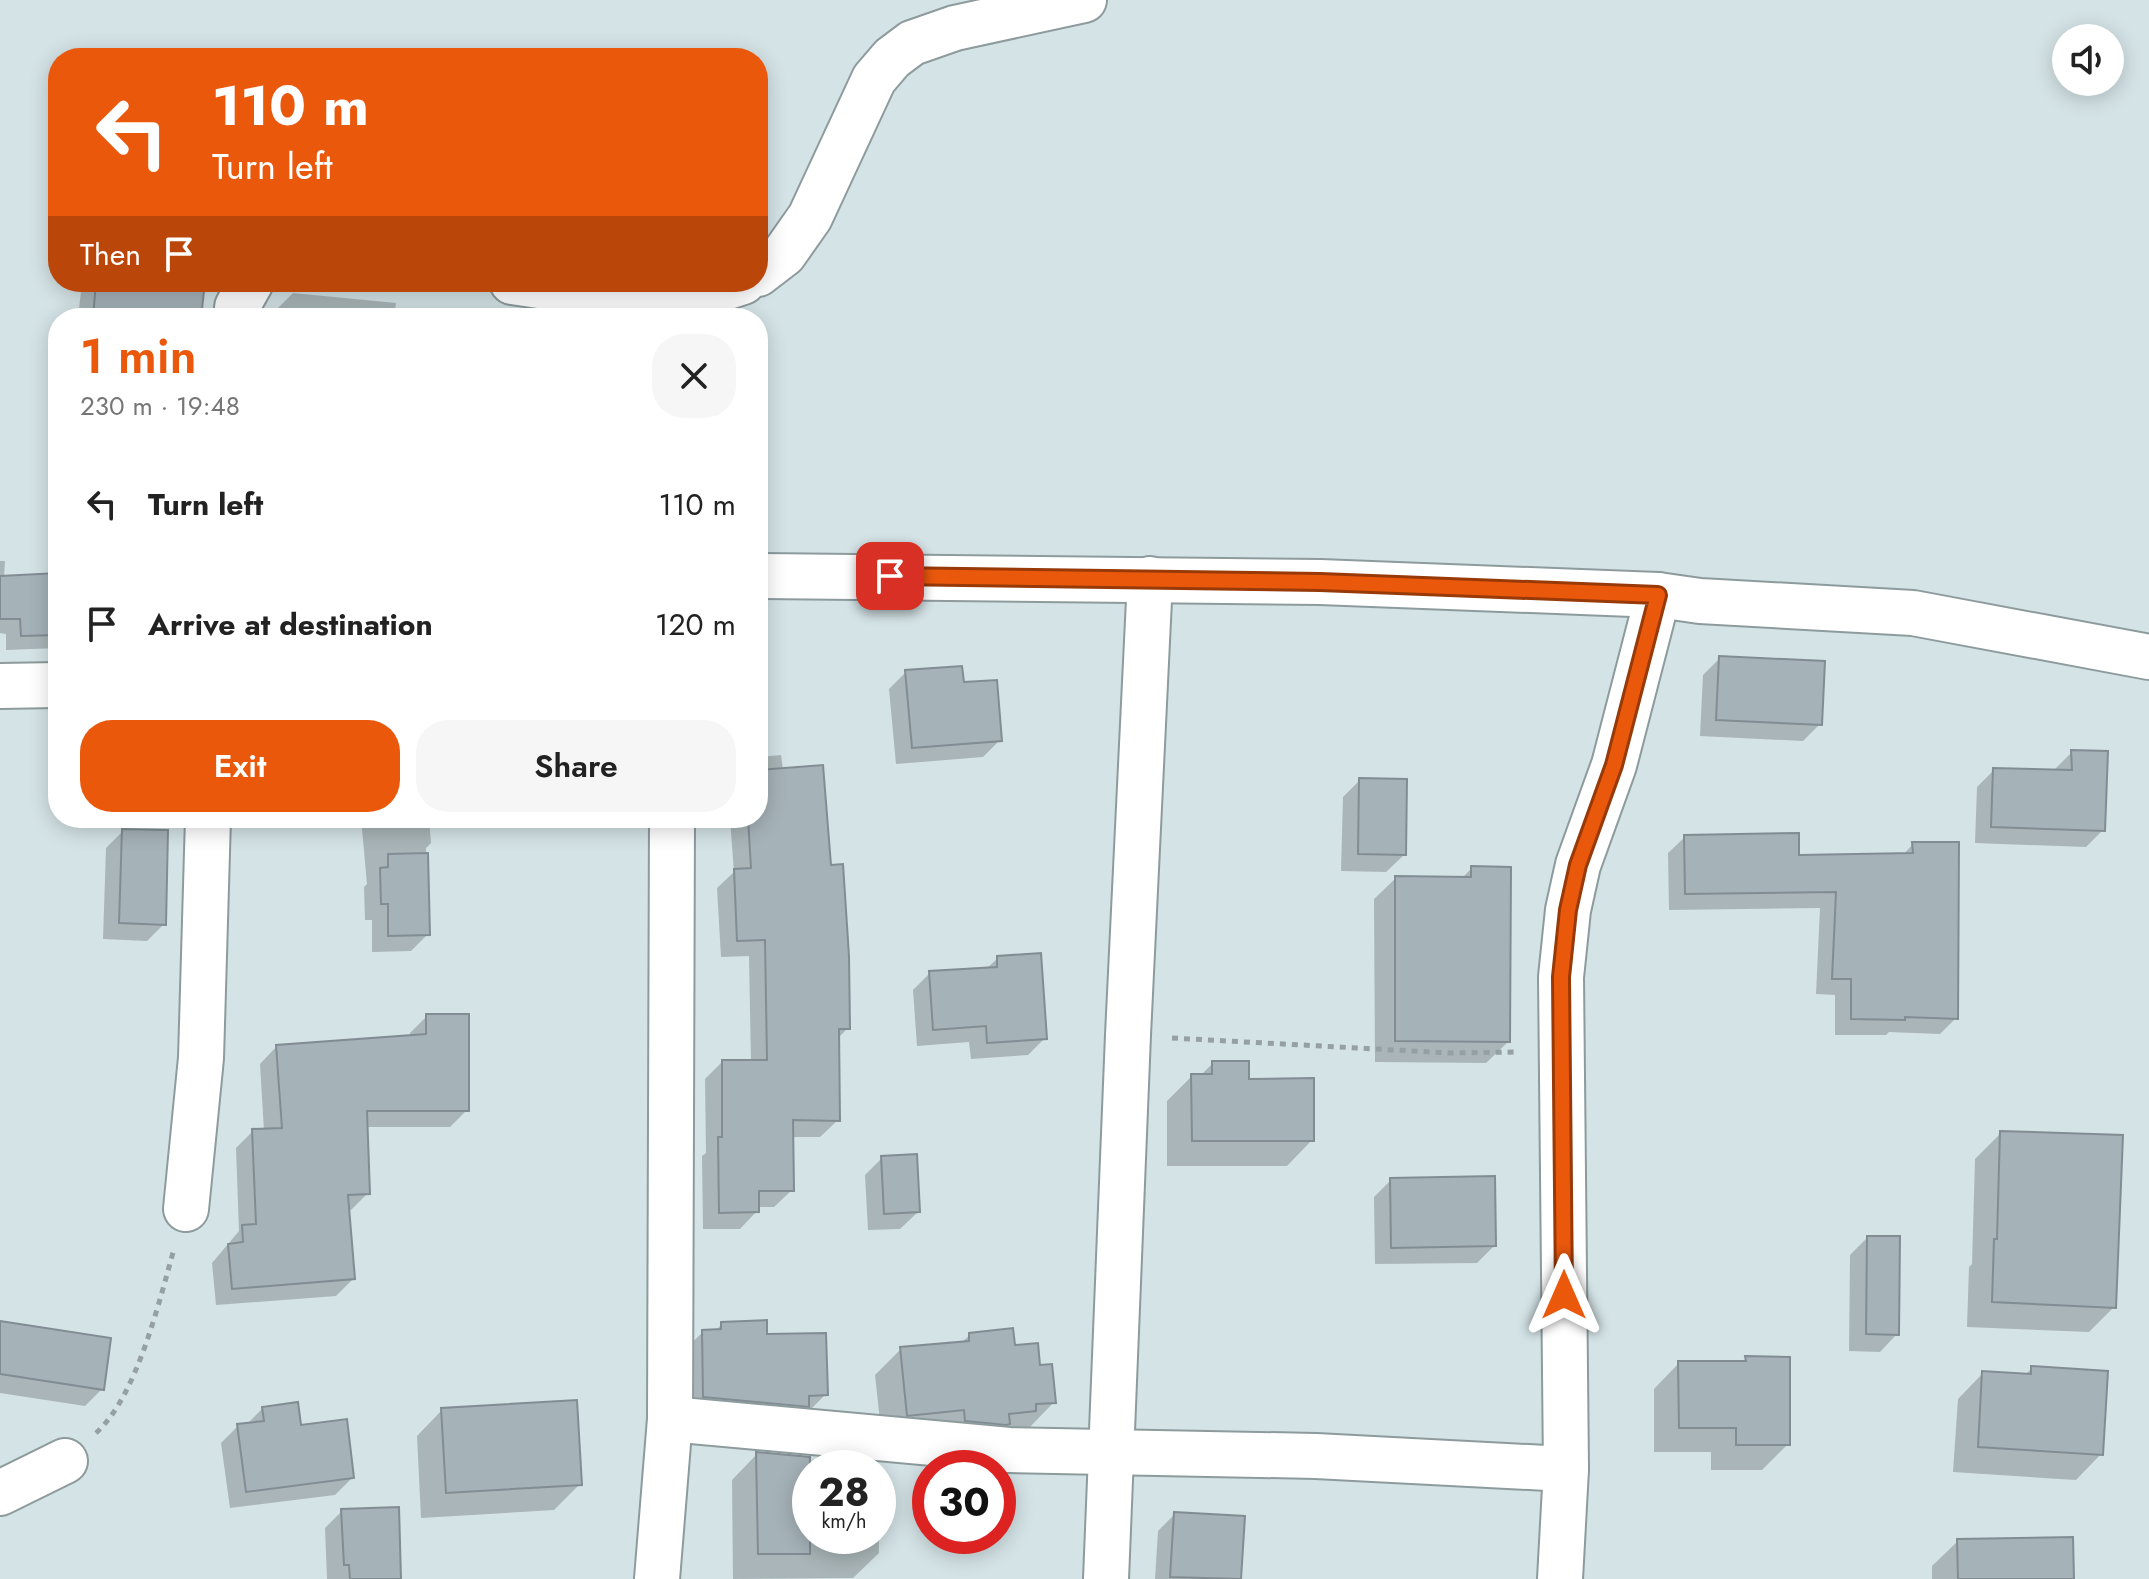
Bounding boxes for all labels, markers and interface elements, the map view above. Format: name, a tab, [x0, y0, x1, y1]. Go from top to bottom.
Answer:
map controls	[2052, 24, 2124, 96]
button: sound	[2052, 24, 2124, 96]
text: 110 m	[212, 65, 369, 146]
icon: left	[80, 80, 184, 184]
text: Turn left	[212, 140, 333, 192]
icon: arrive	[157, 232, 201, 276]
text: Then	[80, 233, 141, 276]
text: 1 min	[80, 322, 197, 391]
button: close	[652, 334, 736, 418]
text: 230 m · 19:48	[80, 387, 240, 425]
icon: left	[80, 482, 124, 526]
text: Turn left	[148, 483, 263, 526]
text: 110 m	[659, 483, 736, 526]
pin	[856, 542, 924, 610]
icon: arrive	[868, 554, 912, 598]
icon: arrive	[80, 602, 124, 646]
text: Arrive at destination	[148, 603, 433, 646]
text: 120 m	[655, 603, 736, 646]
button: Exit	[80, 720, 400, 812]
button: Share	[416, 720, 736, 812]
position arrow	[1522, 1253, 1606, 1337]
speed limit sign: 30	[912, 1450, 1016, 1554]
text: 28	[818, 1463, 870, 1521]
text: km/h	[821, 1507, 867, 1536]

